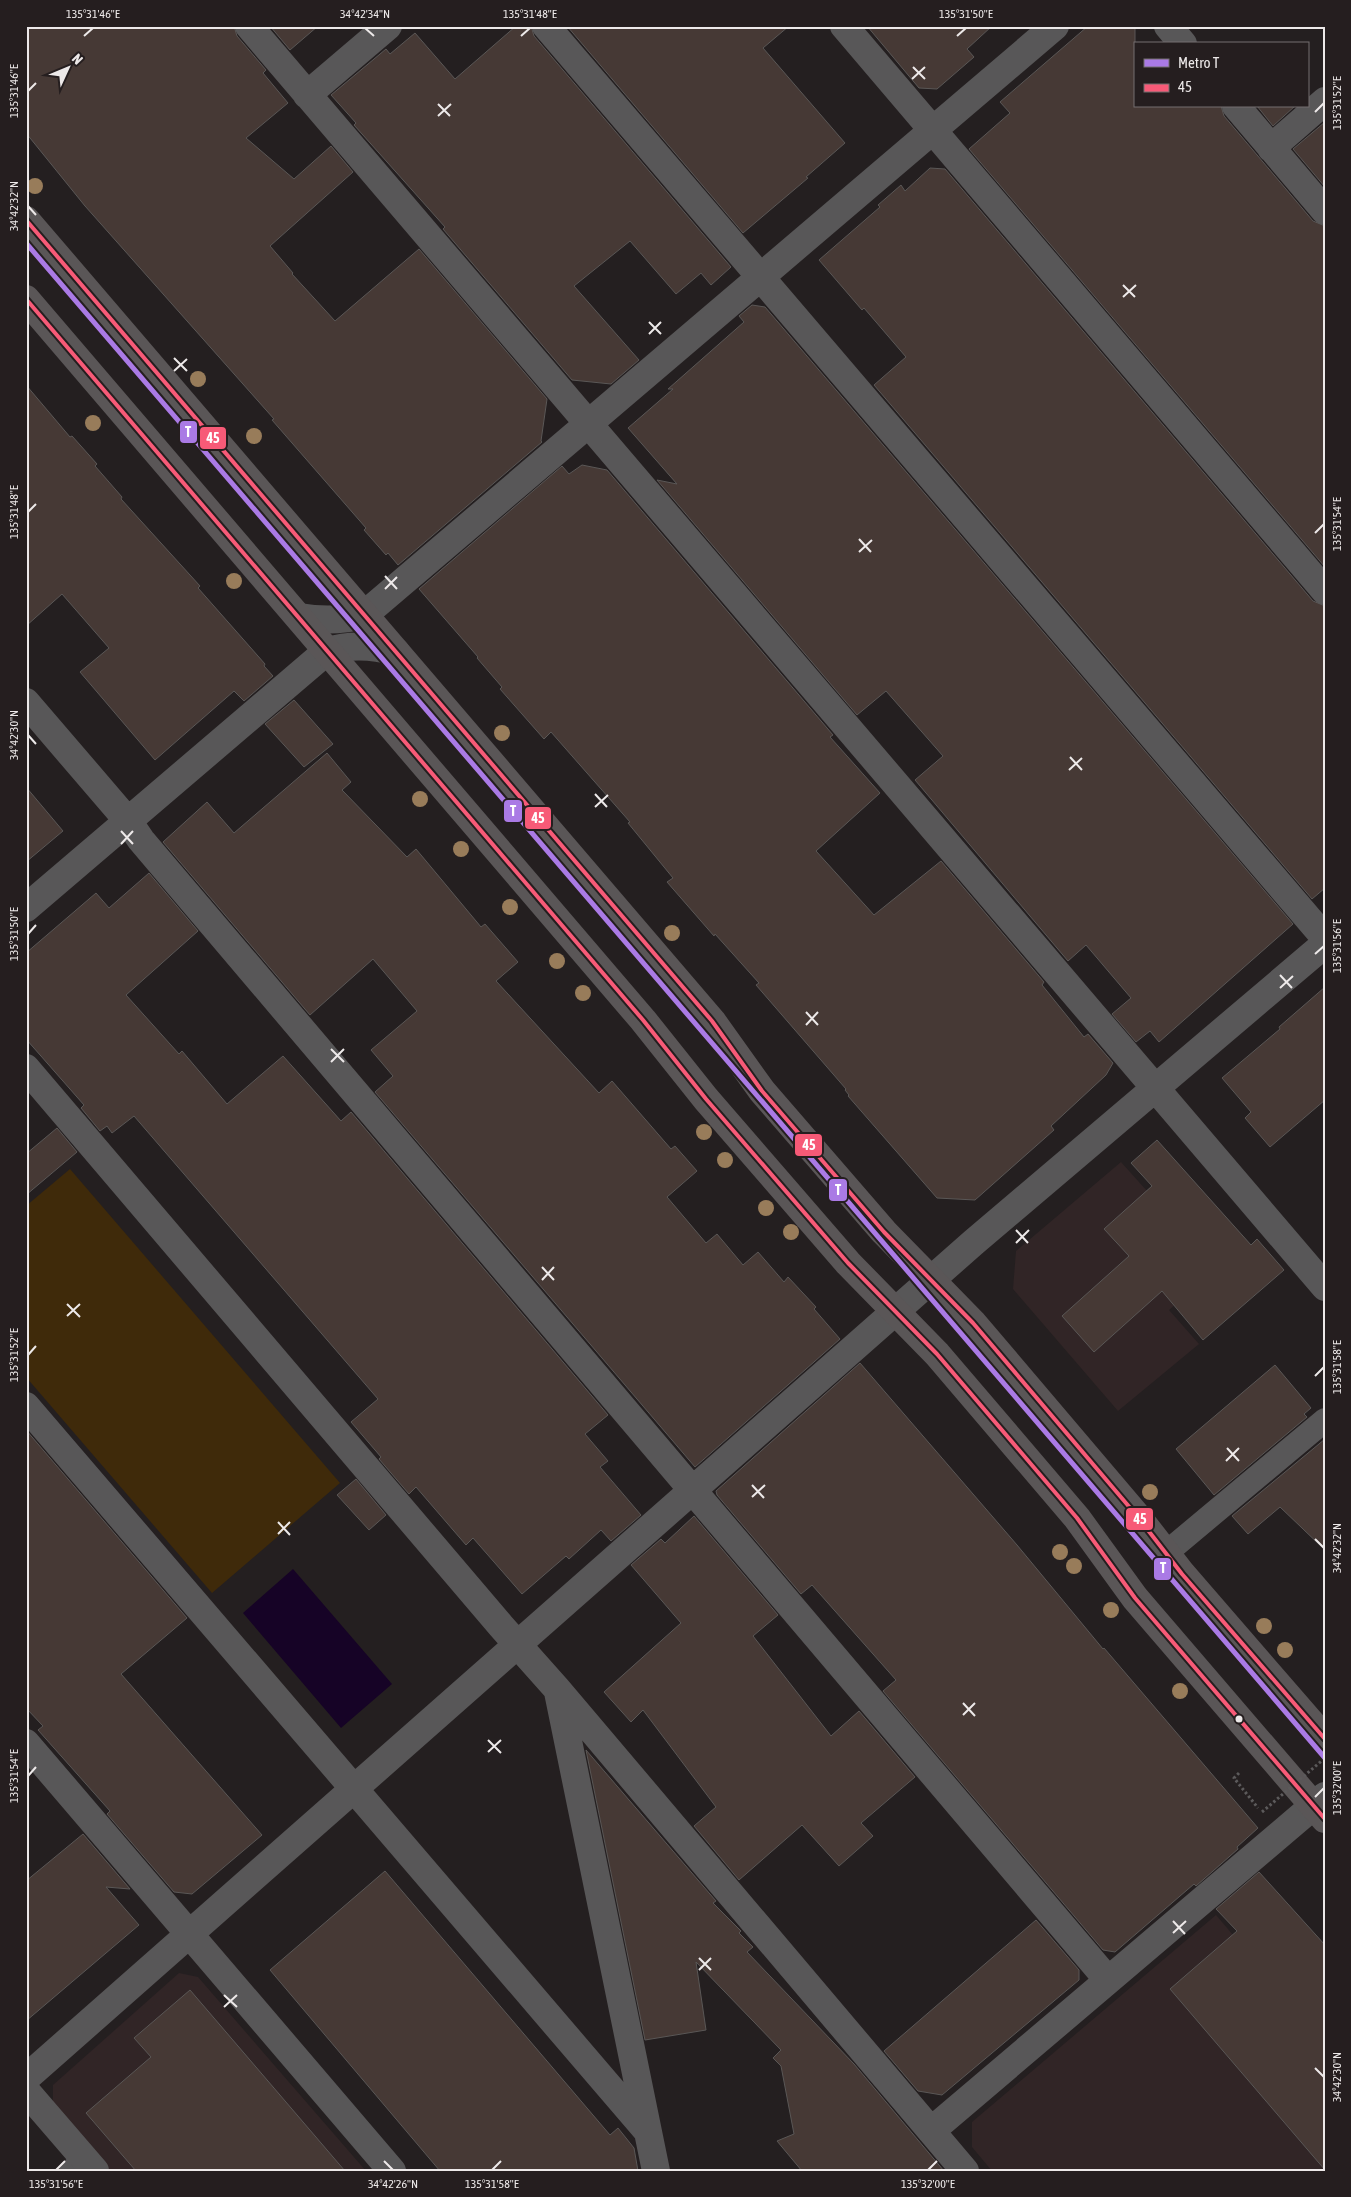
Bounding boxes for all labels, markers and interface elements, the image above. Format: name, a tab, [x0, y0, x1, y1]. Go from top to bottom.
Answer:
text: 135°31'46"E	[66, 7, 120, 21]
text: 34°42'34"N	[340, 7, 390, 21]
text: 135°31'48"E	[503, 7, 557, 21]
text: 135°31'50"E	[939, 7, 993, 21]
north arrow	[42, 42, 92, 92]
legend	[1134, 42, 1308, 108]
text: N	[69, 50, 86, 67]
text: Metro T	[1178, 54, 1220, 71]
text: 135°31'46"E	[7, 64, 21, 118]
text: 135°31'52"E	[1330, 76, 1344, 130]
text: 45	[1178, 78, 1192, 95]
text: 34°42'32"N	[7, 181, 21, 231]
line badge: T	[179, 420, 198, 444]
text: T	[185, 424, 192, 440]
line badge: 45	[199, 426, 227, 450]
text: 45	[205, 430, 220, 446]
text: 135°31'48"E	[7, 485, 21, 539]
text: 135°31'54"E	[1330, 497, 1344, 551]
text: 34°42'30"N	[7, 710, 21, 760]
line badge: T	[503, 799, 523, 823]
text: T	[510, 803, 517, 819]
line badge: 45	[524, 806, 552, 830]
text: 45	[530, 810, 545, 826]
text: 135°31'50"E	[7, 907, 21, 961]
text: 135°31'56"E	[1330, 919, 1344, 973]
line badge: 45	[794, 1133, 823, 1157]
text: 45	[801, 1137, 816, 1153]
line badge: T	[828, 1178, 848, 1202]
text: T	[835, 1182, 842, 1198]
text: 135°31'52"E	[7, 1328, 21, 1382]
text: 135°31'58"E	[1330, 1340, 1344, 1394]
line badge: 45	[1125, 1507, 1154, 1531]
text: 45	[1132, 1511, 1147, 1527]
text: 34°42'32"N	[1330, 1523, 1344, 1573]
line badge: T	[1153, 1557, 1172, 1581]
text: T	[1160, 1560, 1167, 1576]
unlabelled marker	[1234, 1714, 1244, 1724]
text: 135°31'54"E	[7, 1749, 21, 1803]
text: 135°32'00"E	[1330, 1761, 1344, 1815]
text: 34°42'30"N	[1330, 2052, 1344, 2102]
text: 135°31'56"E	[29, 2177, 83, 2191]
text: 34°42'26"N	[368, 2177, 418, 2191]
text: 135°31'58"E	[465, 2177, 519, 2191]
text: 135°32'00"E	[901, 2177, 955, 2191]

